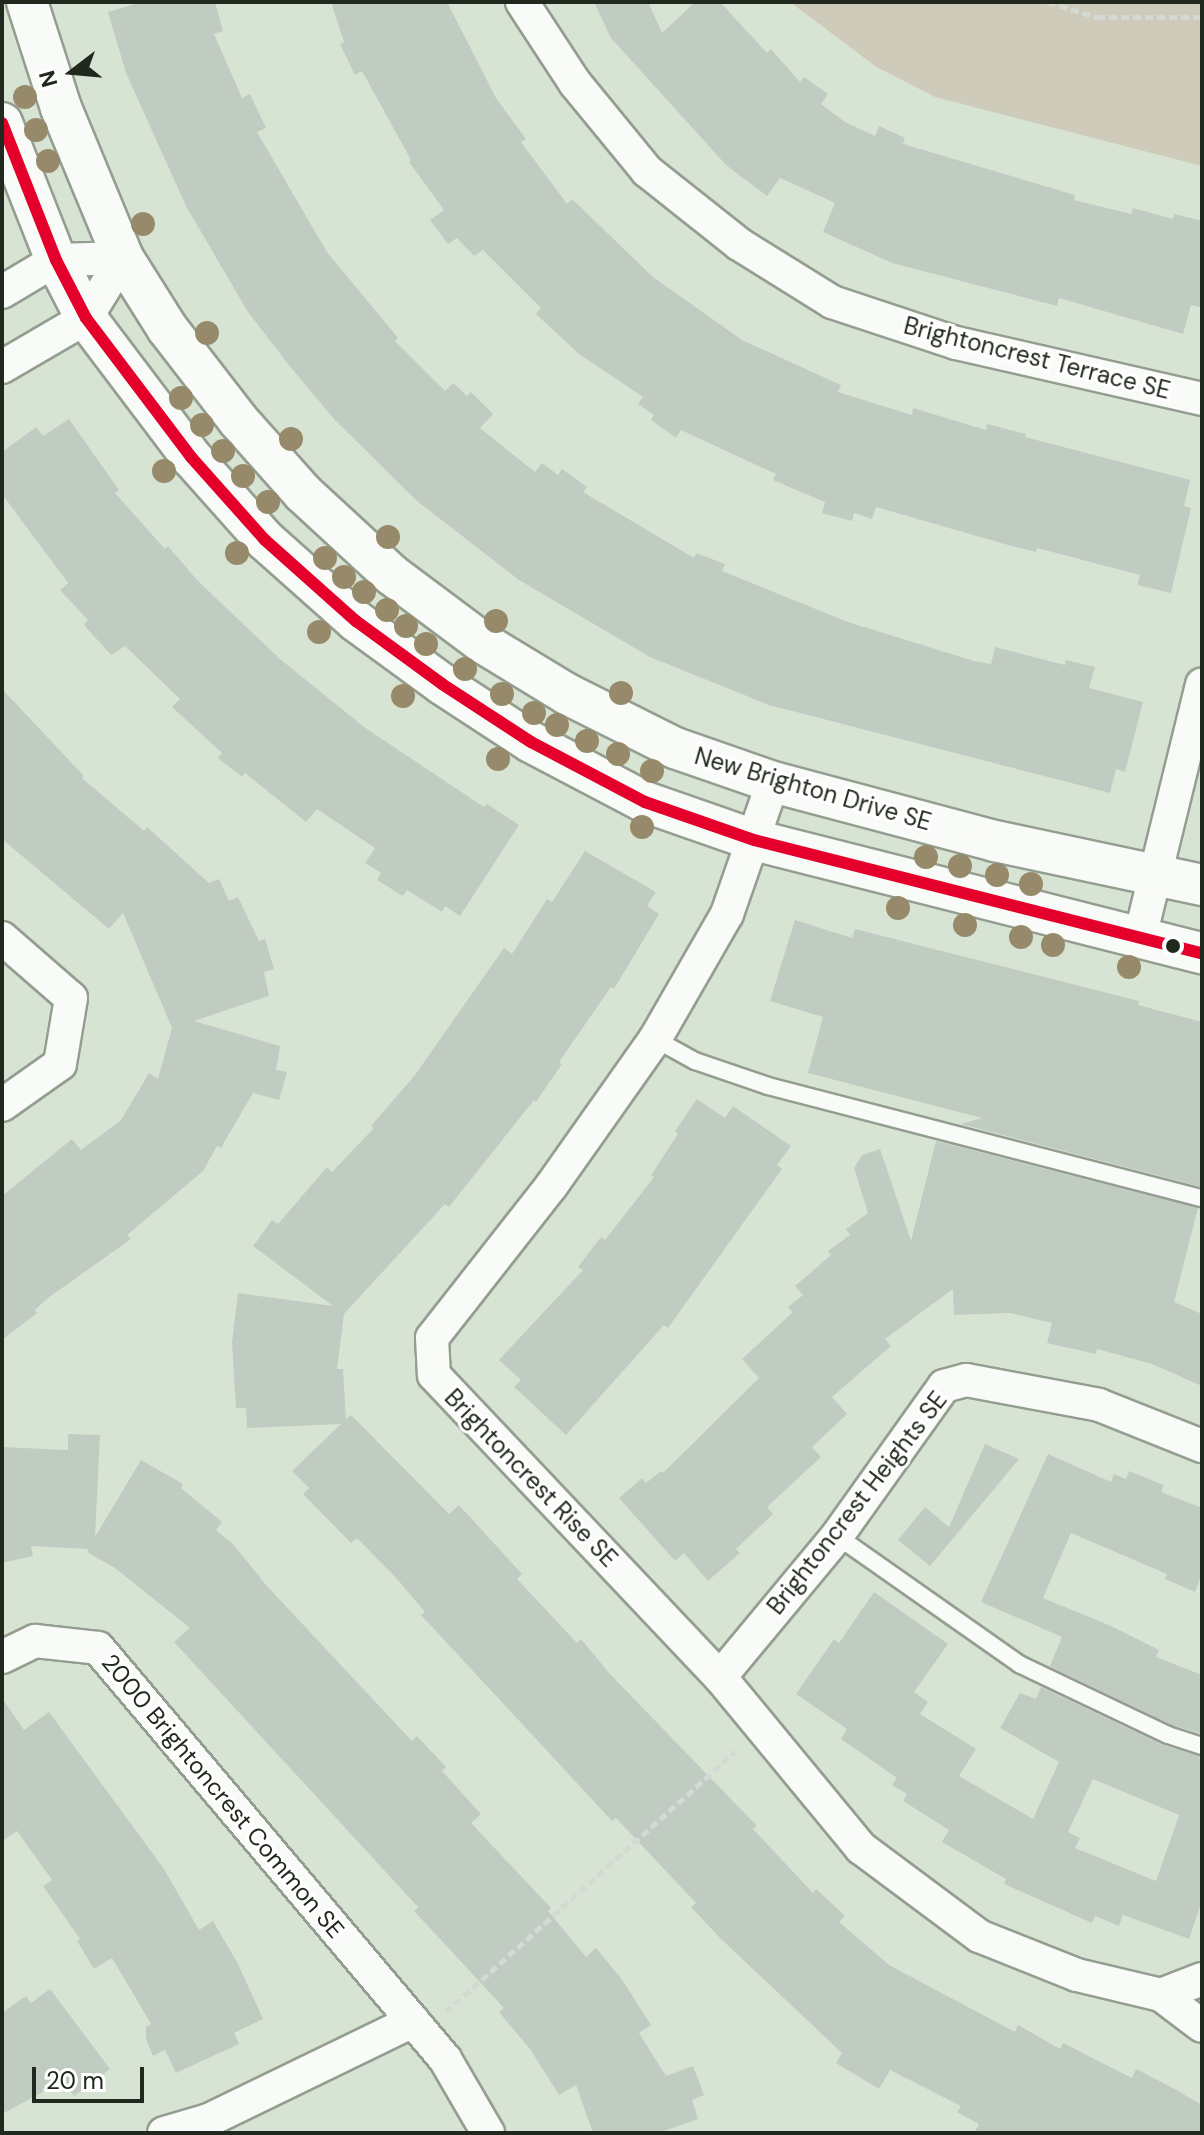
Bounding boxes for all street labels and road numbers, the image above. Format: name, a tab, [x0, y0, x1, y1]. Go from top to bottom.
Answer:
street label: Brightoncrest Terrace SE	[901, 311, 1173, 405]
street label: New Brighton Drive SE	[691, 741, 935, 837]
street label: Brightoncrest Rise SE	[439, 1383, 623, 1573]
street label: Brightoncrest Heights SE	[761, 1386, 953, 1620]
street label: 2000 Brightoncrest Common SE	[96, 1648, 350, 1944]

